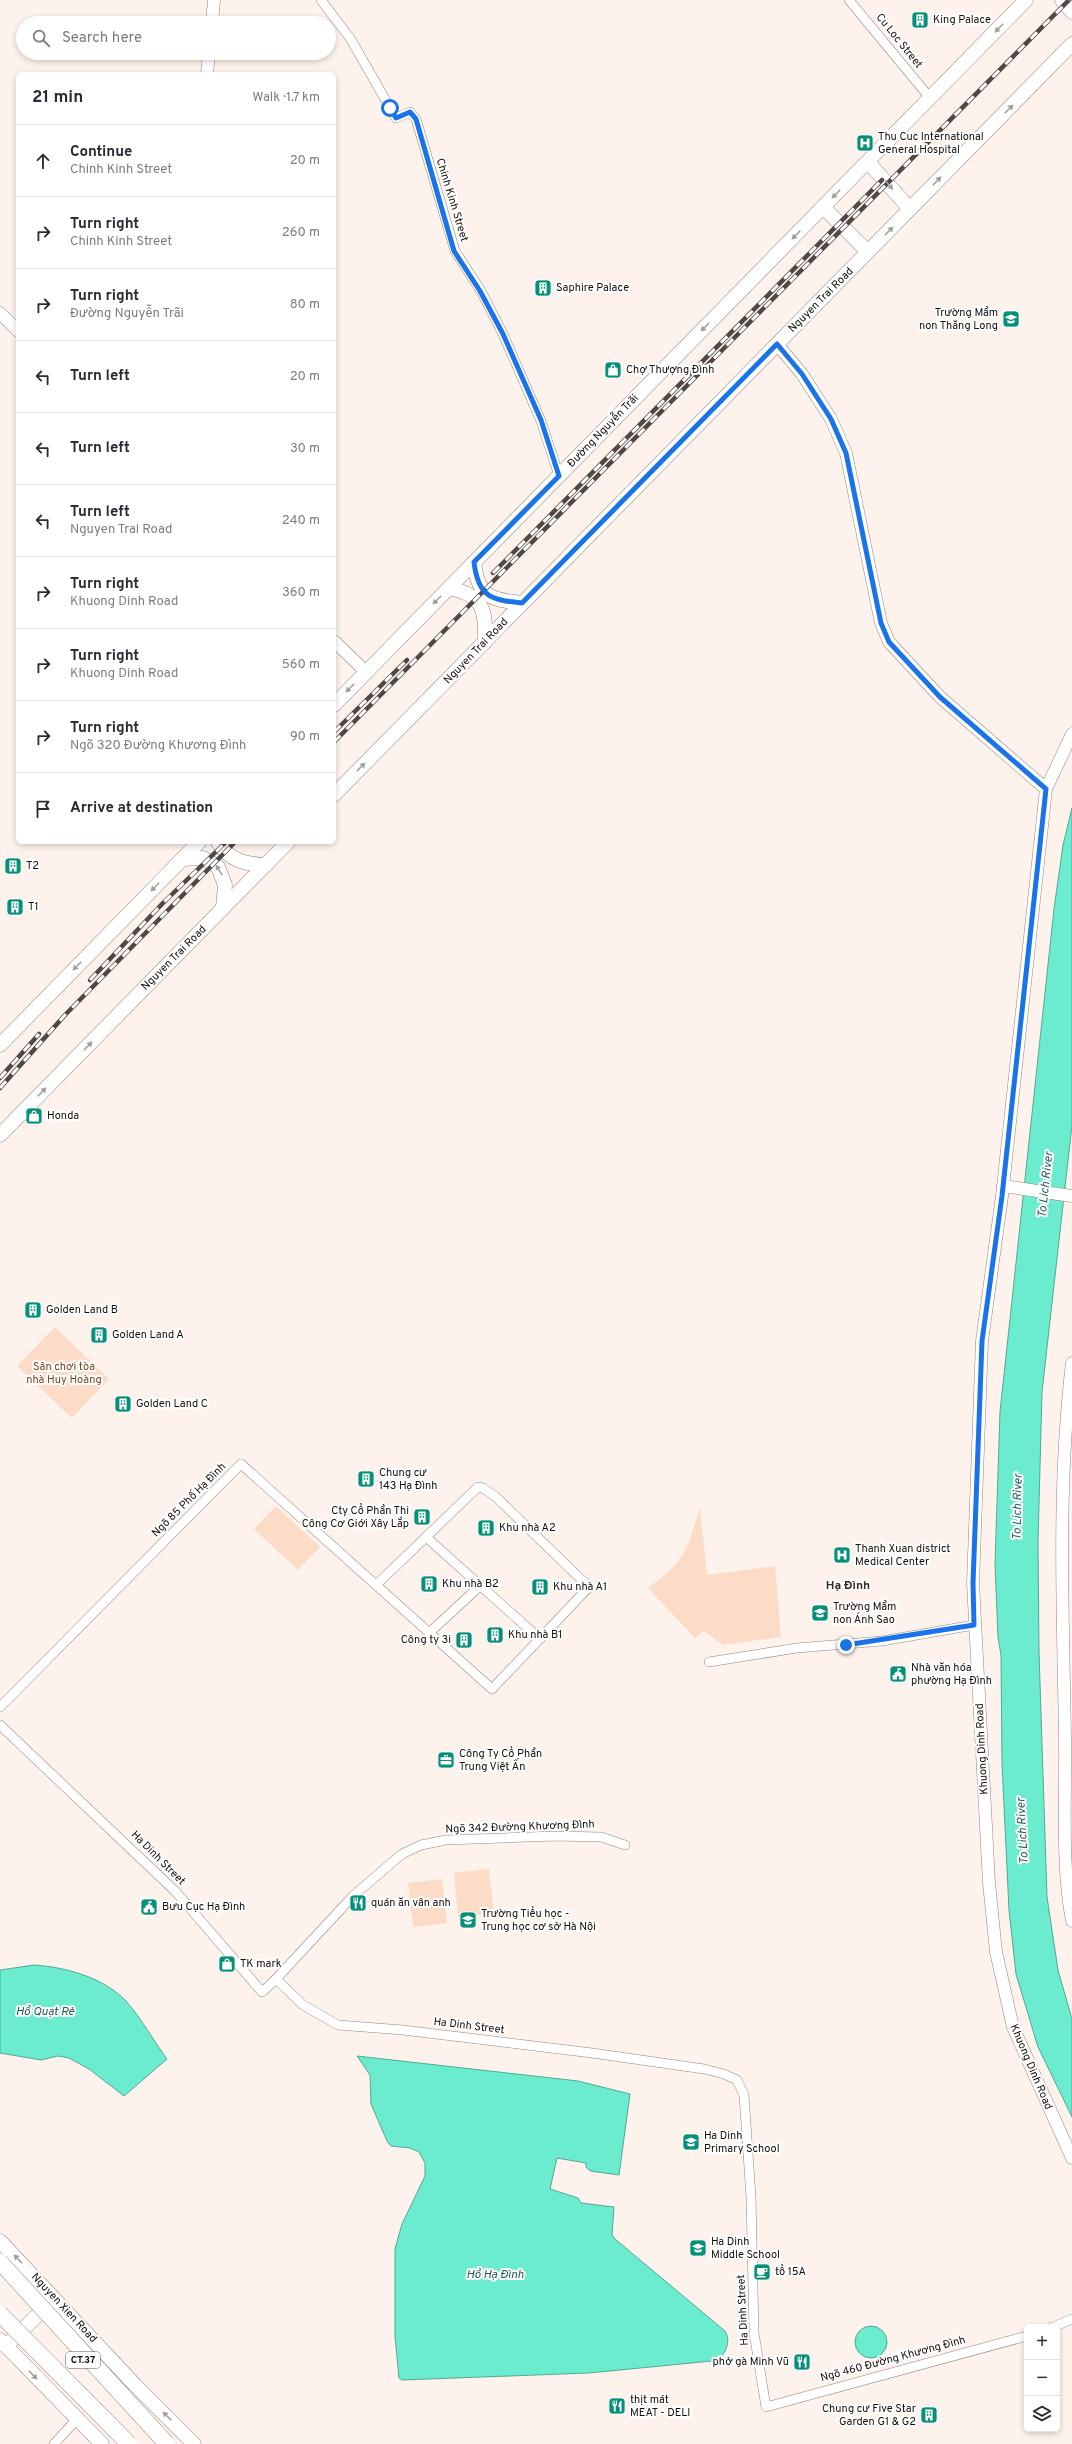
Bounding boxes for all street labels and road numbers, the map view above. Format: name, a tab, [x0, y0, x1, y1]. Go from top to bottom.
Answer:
street label: Cu Loc Street	[873, 11, 925, 71]
street label: Chinh Kinh Street	[433, 157, 471, 243]
street label: Nguyen Trai Road	[785, 264, 857, 336]
street label: Đường Nguyễn Trãi	[564, 391, 641, 471]
street label: Nguyen Trai Road	[441, 615, 511, 687]
street label: Nguyen Trai Road	[138, 922, 210, 994]
street label: Ngõ 85 Phố Hạ Đình	[149, 1460, 229, 1540]
street label: Khuong Dinh Road	[973, 1703, 991, 1795]
street label: Ngõ 342 Đường Khương Đình	[445, 1817, 595, 1837]
street label: Ha Dinh Street	[128, 1828, 188, 1888]
street label: Ha Dinh Street	[433, 2015, 505, 2037]
street label: Khuong Dinh Road	[1007, 2022, 1055, 2112]
street label: Nguyen Xien Road	[28, 2270, 100, 2346]
street label: Ha Dinh Street	[734, 2274, 752, 2346]
street label: Ngõ 460 Đường Khương Đình	[819, 2333, 967, 2385]
road number: CT.37	[66, 2352, 100, 2368]

